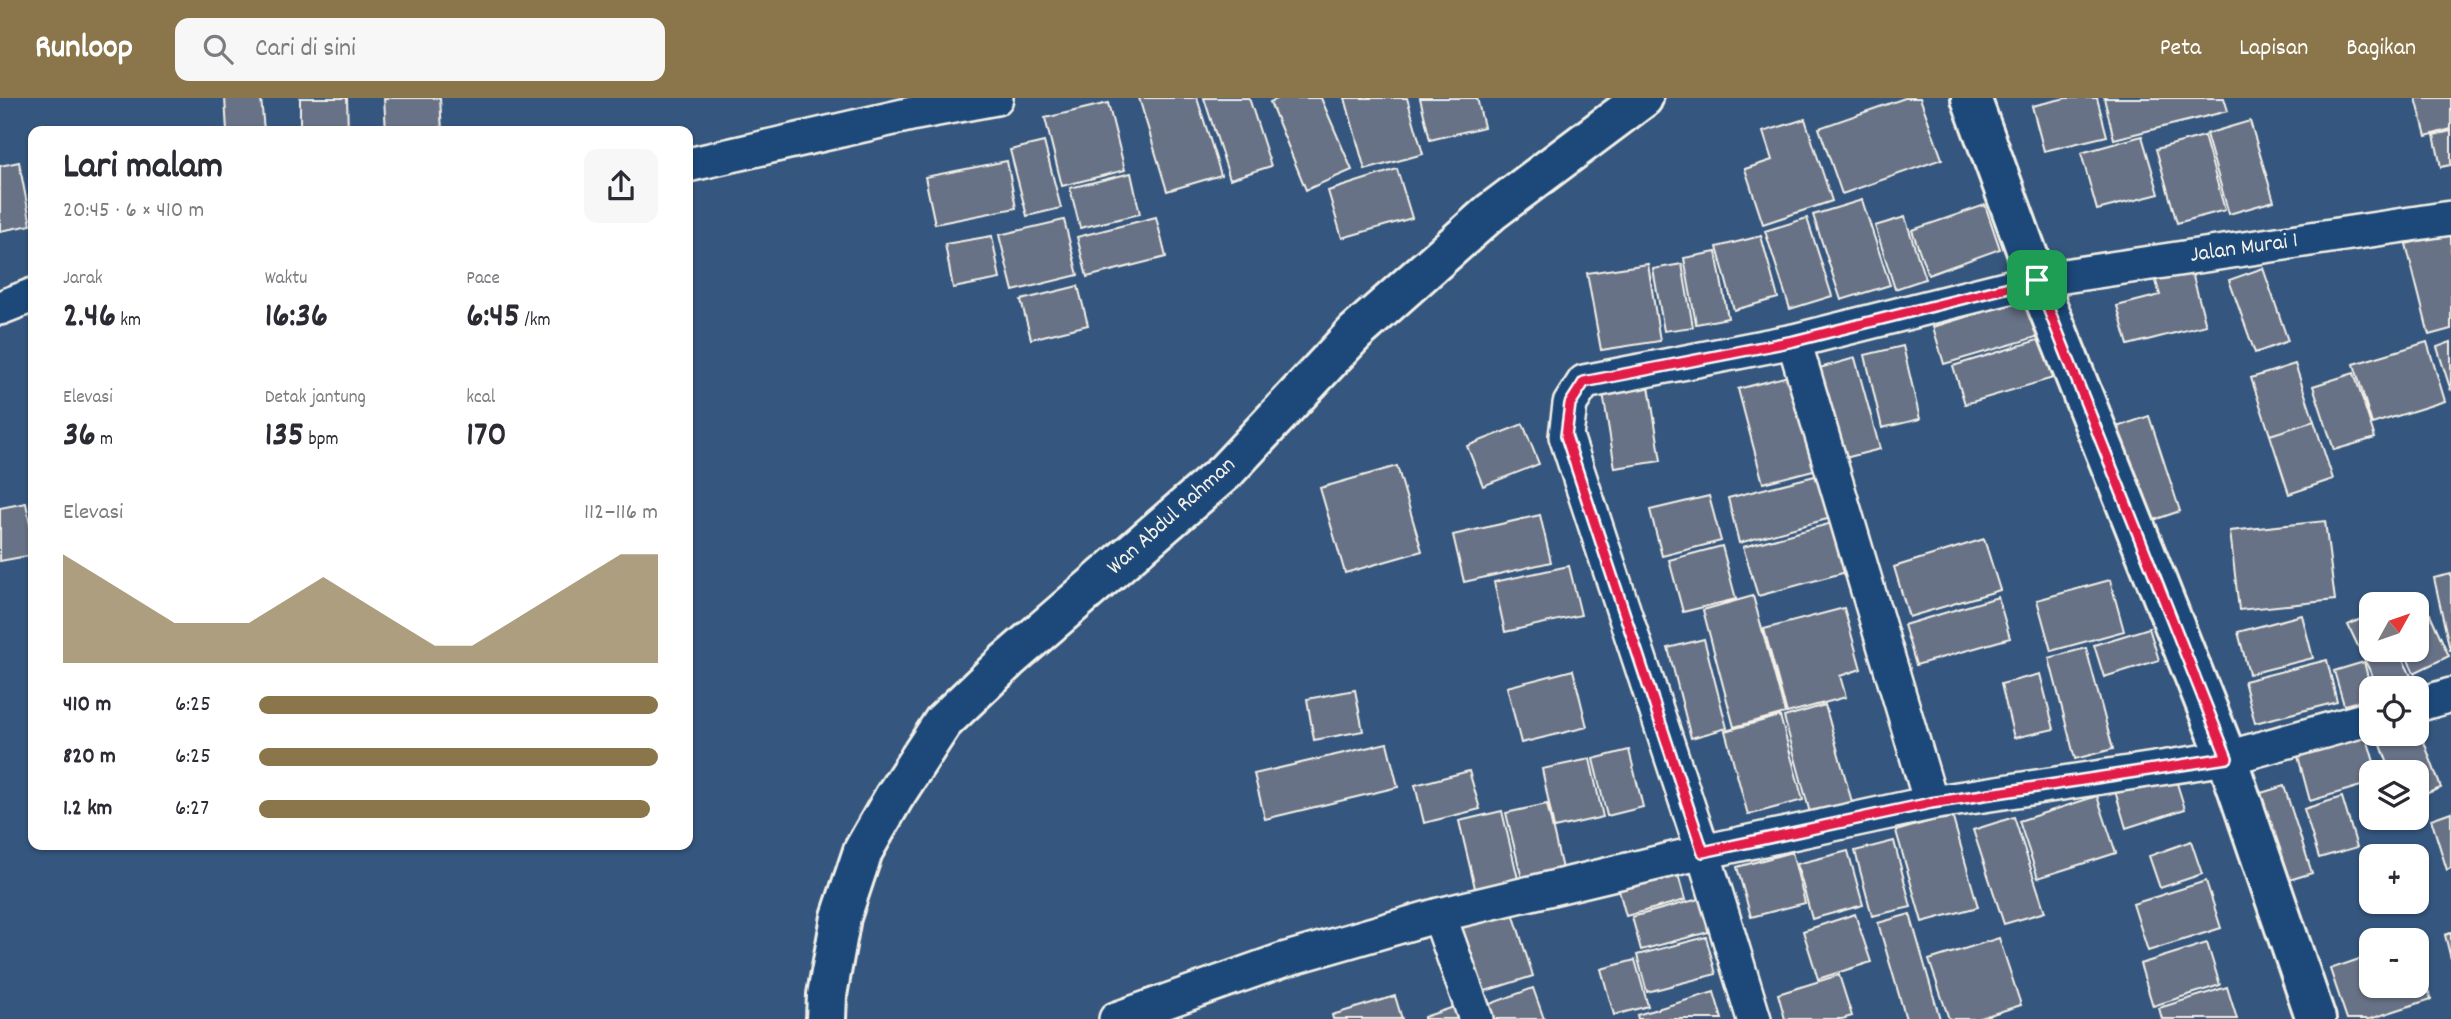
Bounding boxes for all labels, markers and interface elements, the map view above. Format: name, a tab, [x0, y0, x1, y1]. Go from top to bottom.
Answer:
search box	[175, 18, 665, 81]
text: Runloop	[35, 26, 133, 73]
icon: search	[199, 30, 237, 68]
text: Cari di sini	[255, 31, 356, 68]
text: Peta	[2160, 32, 2201, 66]
text: Lapisan	[2239, 32, 2308, 66]
text: Bagikan	[2346, 32, 2416, 66]
text: Lari malam	[63, 141, 223, 196]
button: share	[584, 149, 658, 223]
text: 20:45 · 6 × 410 m	[63, 195, 204, 228]
street label: Jalan Murai 1	[2188, 225, 2300, 273]
pin	[2007, 250, 2067, 310]
icon: arrive	[2018, 261, 2056, 299]
text: Jarak	[63, 266, 103, 293]
text: Waktu	[265, 266, 307, 293]
text: Pace	[466, 266, 500, 293]
text: 2.46	[63, 293, 116, 343]
text: 16:36	[265, 293, 328, 343]
text: 6:45	[466, 293, 520, 343]
text: km	[116, 308, 141, 335]
text: /km	[520, 308, 551, 335]
text: Elevasi	[63, 385, 113, 412]
text: Detak jantung	[265, 385, 366, 412]
text: kcal	[466, 385, 495, 412]
text: 36	[63, 412, 96, 462]
text: 135	[265, 412, 304, 462]
text: 170	[466, 412, 506, 462]
text: m	[96, 427, 113, 454]
text: bpm	[304, 427, 338, 454]
street label: Wan Abdul Rahman	[1100, 450, 1244, 584]
text: Elevasi	[63, 497, 123, 530]
text: 112–116 m	[584, 497, 658, 530]
north arrow	[2359, 592, 2429, 662]
map controls	[2359, 592, 2429, 998]
button: locate	[2359, 676, 2429, 746]
text: 410 m	[63, 689, 111, 722]
text: 6:25	[175, 689, 211, 722]
text: 820 m	[63, 741, 116, 774]
text: 6:25	[175, 741, 211, 774]
button: layers	[2359, 760, 2429, 830]
text: 1.2 km	[63, 793, 112, 826]
text: 6:27	[175, 793, 209, 826]
button: +	[2359, 844, 2429, 914]
button: −	[2359, 928, 2429, 998]

